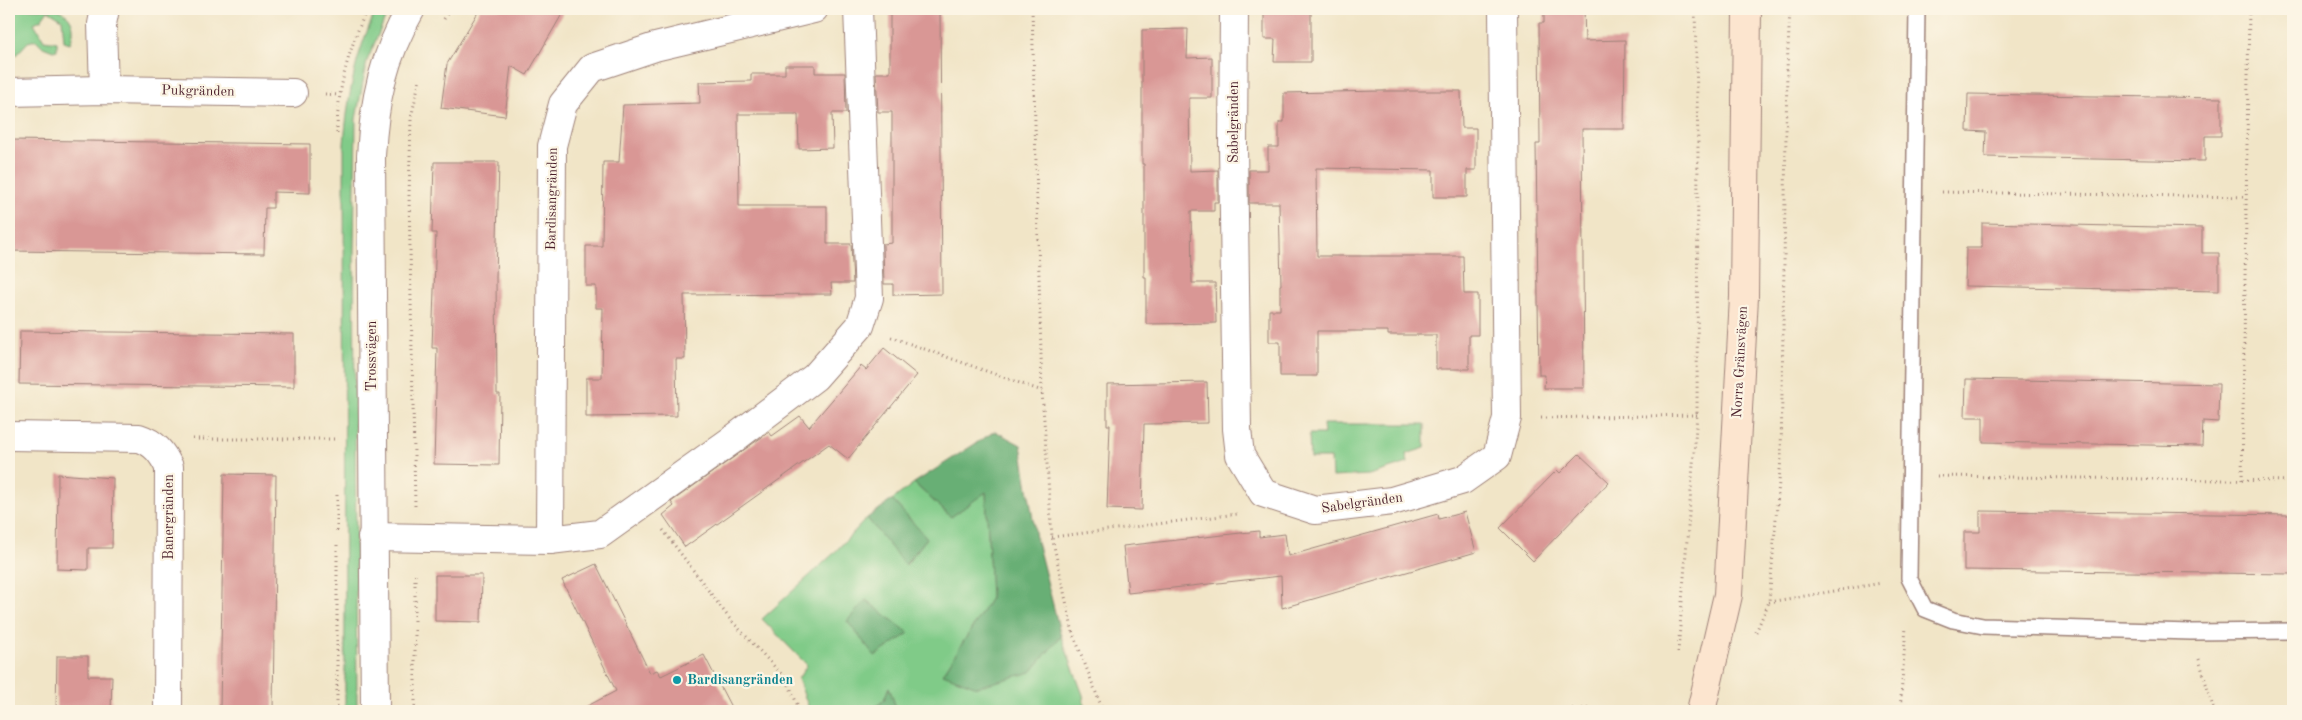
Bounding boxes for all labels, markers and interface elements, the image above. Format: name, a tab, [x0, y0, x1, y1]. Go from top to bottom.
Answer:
street label: Sabelgränden	[1227, 81, 1241, 163]
street label: Pukgränden	[161, 83, 235, 99]
street label: Bardisangränden	[544, 147, 560, 251]
street label: Norra Gränsvägen	[1730, 305, 1750, 418]
street label: Trossvägen	[365, 320, 379, 391]
street label: Banergränden	[162, 474, 176, 560]
street label: Sabelgränden	[1320, 490, 1404, 516]
place label: Bardisangränden	[687, 673, 794, 687]
marker: Bardisangränden	[671, 674, 683, 686]

